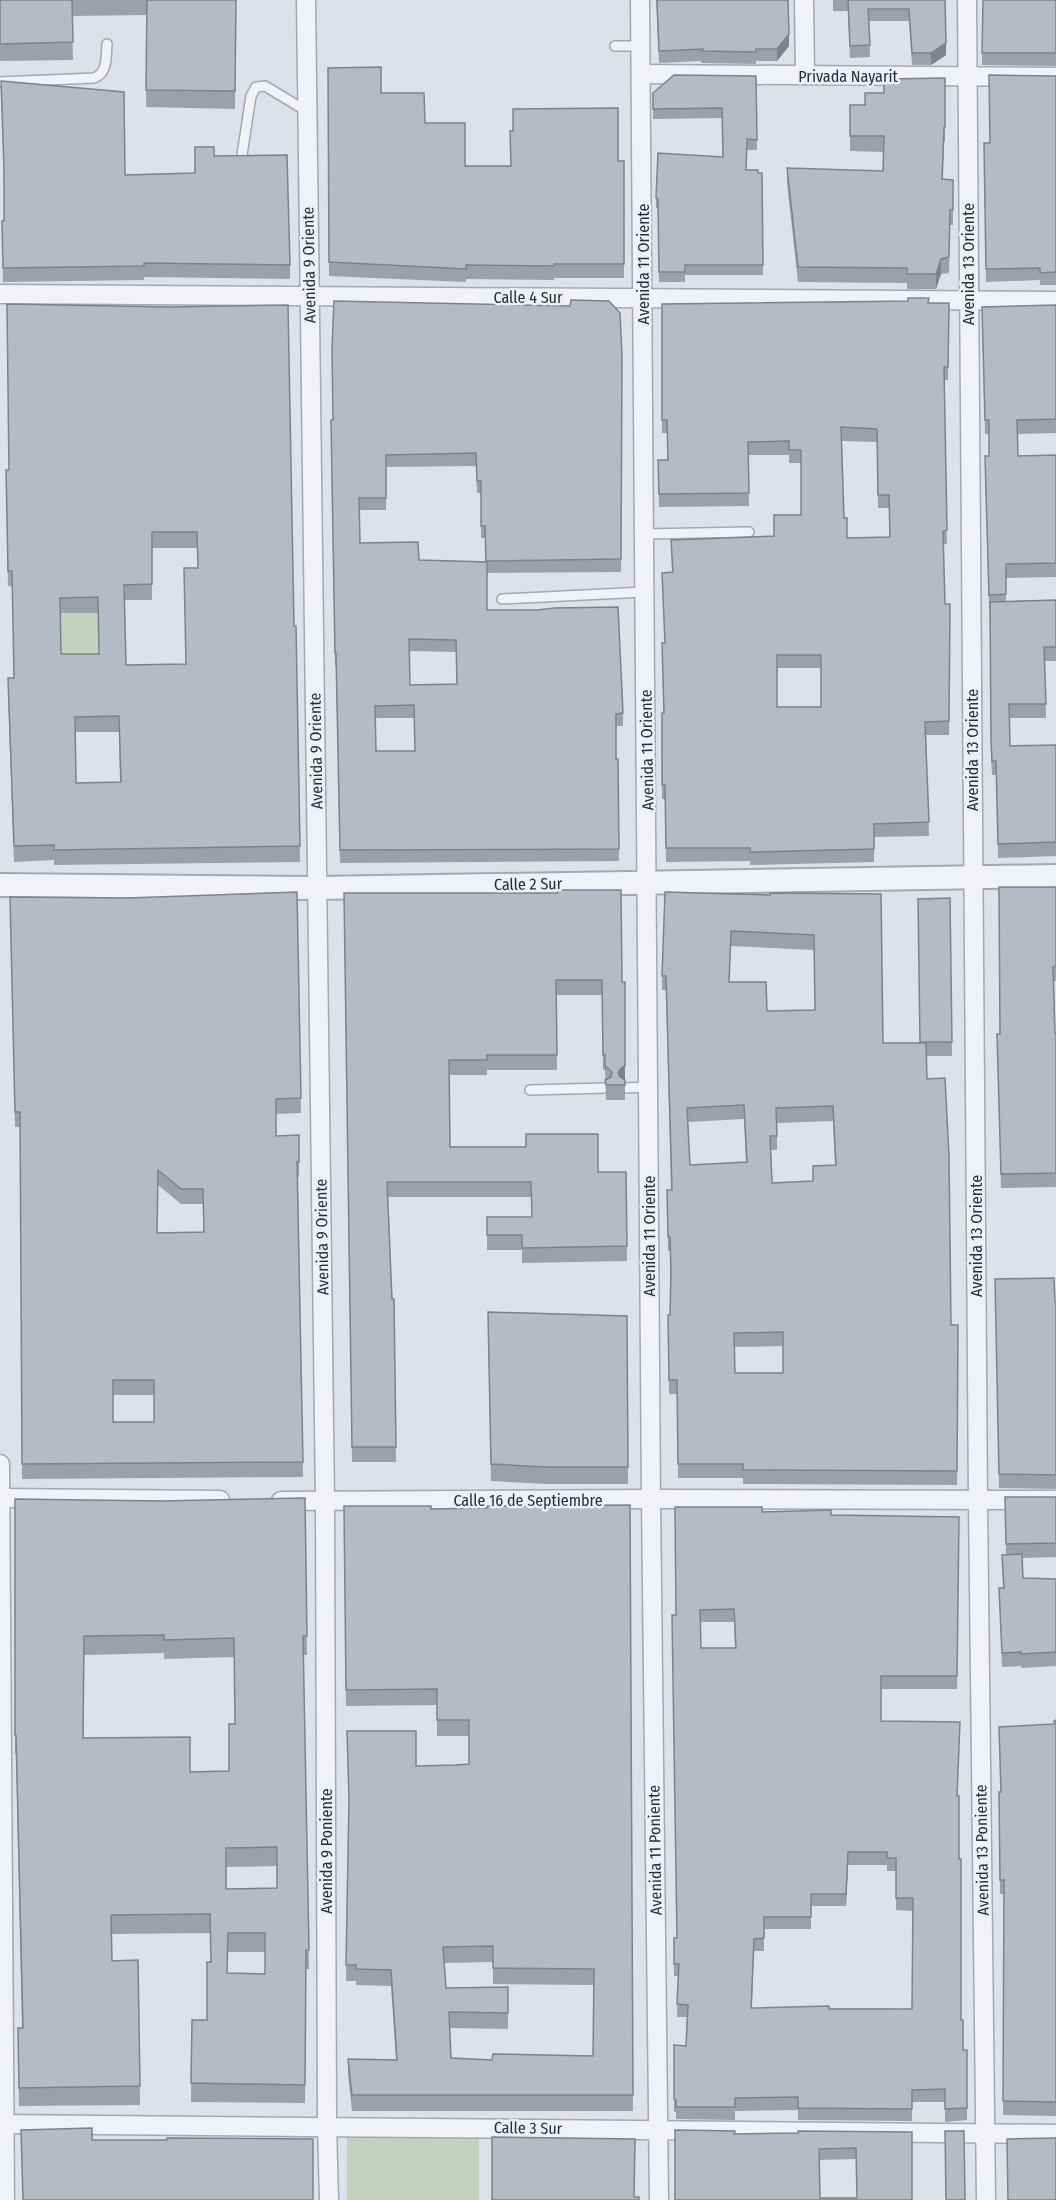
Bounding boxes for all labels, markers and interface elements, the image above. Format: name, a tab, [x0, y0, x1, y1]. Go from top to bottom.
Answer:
street label: Privada Nayarit	[798, 67, 899, 86]
street label: Avenida 11 Oriente	[634, 203, 653, 324]
street label: Avenida 13 Oriente	[959, 203, 978, 325]
street label: Avenida 9 Oriente	[298, 207, 320, 323]
street label: Calle 4 Sur	[493, 288, 563, 307]
street label: Avenida 11 Oriente	[636, 689, 658, 811]
street label: Avenida 13 Oriente	[963, 689, 982, 811]
street label: Avenida 9 Oriente	[305, 693, 327, 809]
street label: Calle 2 Sur	[494, 874, 563, 894]
street label: Avenida 11 Oriente	[640, 1175, 659, 1296]
street label: Avenida 13 Oriente	[967, 1175, 986, 1297]
street label: Avenida 9 Oriente	[311, 1179, 333, 1295]
street label: Calle 16 de Septiembre	[453, 1491, 603, 1510]
street label: Avenida 13 Poniente	[971, 1784, 993, 1916]
street label: Avenida 11 Poniente	[644, 1785, 666, 1915]
street label: Avenida 9 Poniente	[317, 1788, 336, 1914]
street label: Calle 3 Sur	[494, 2118, 563, 2138]

